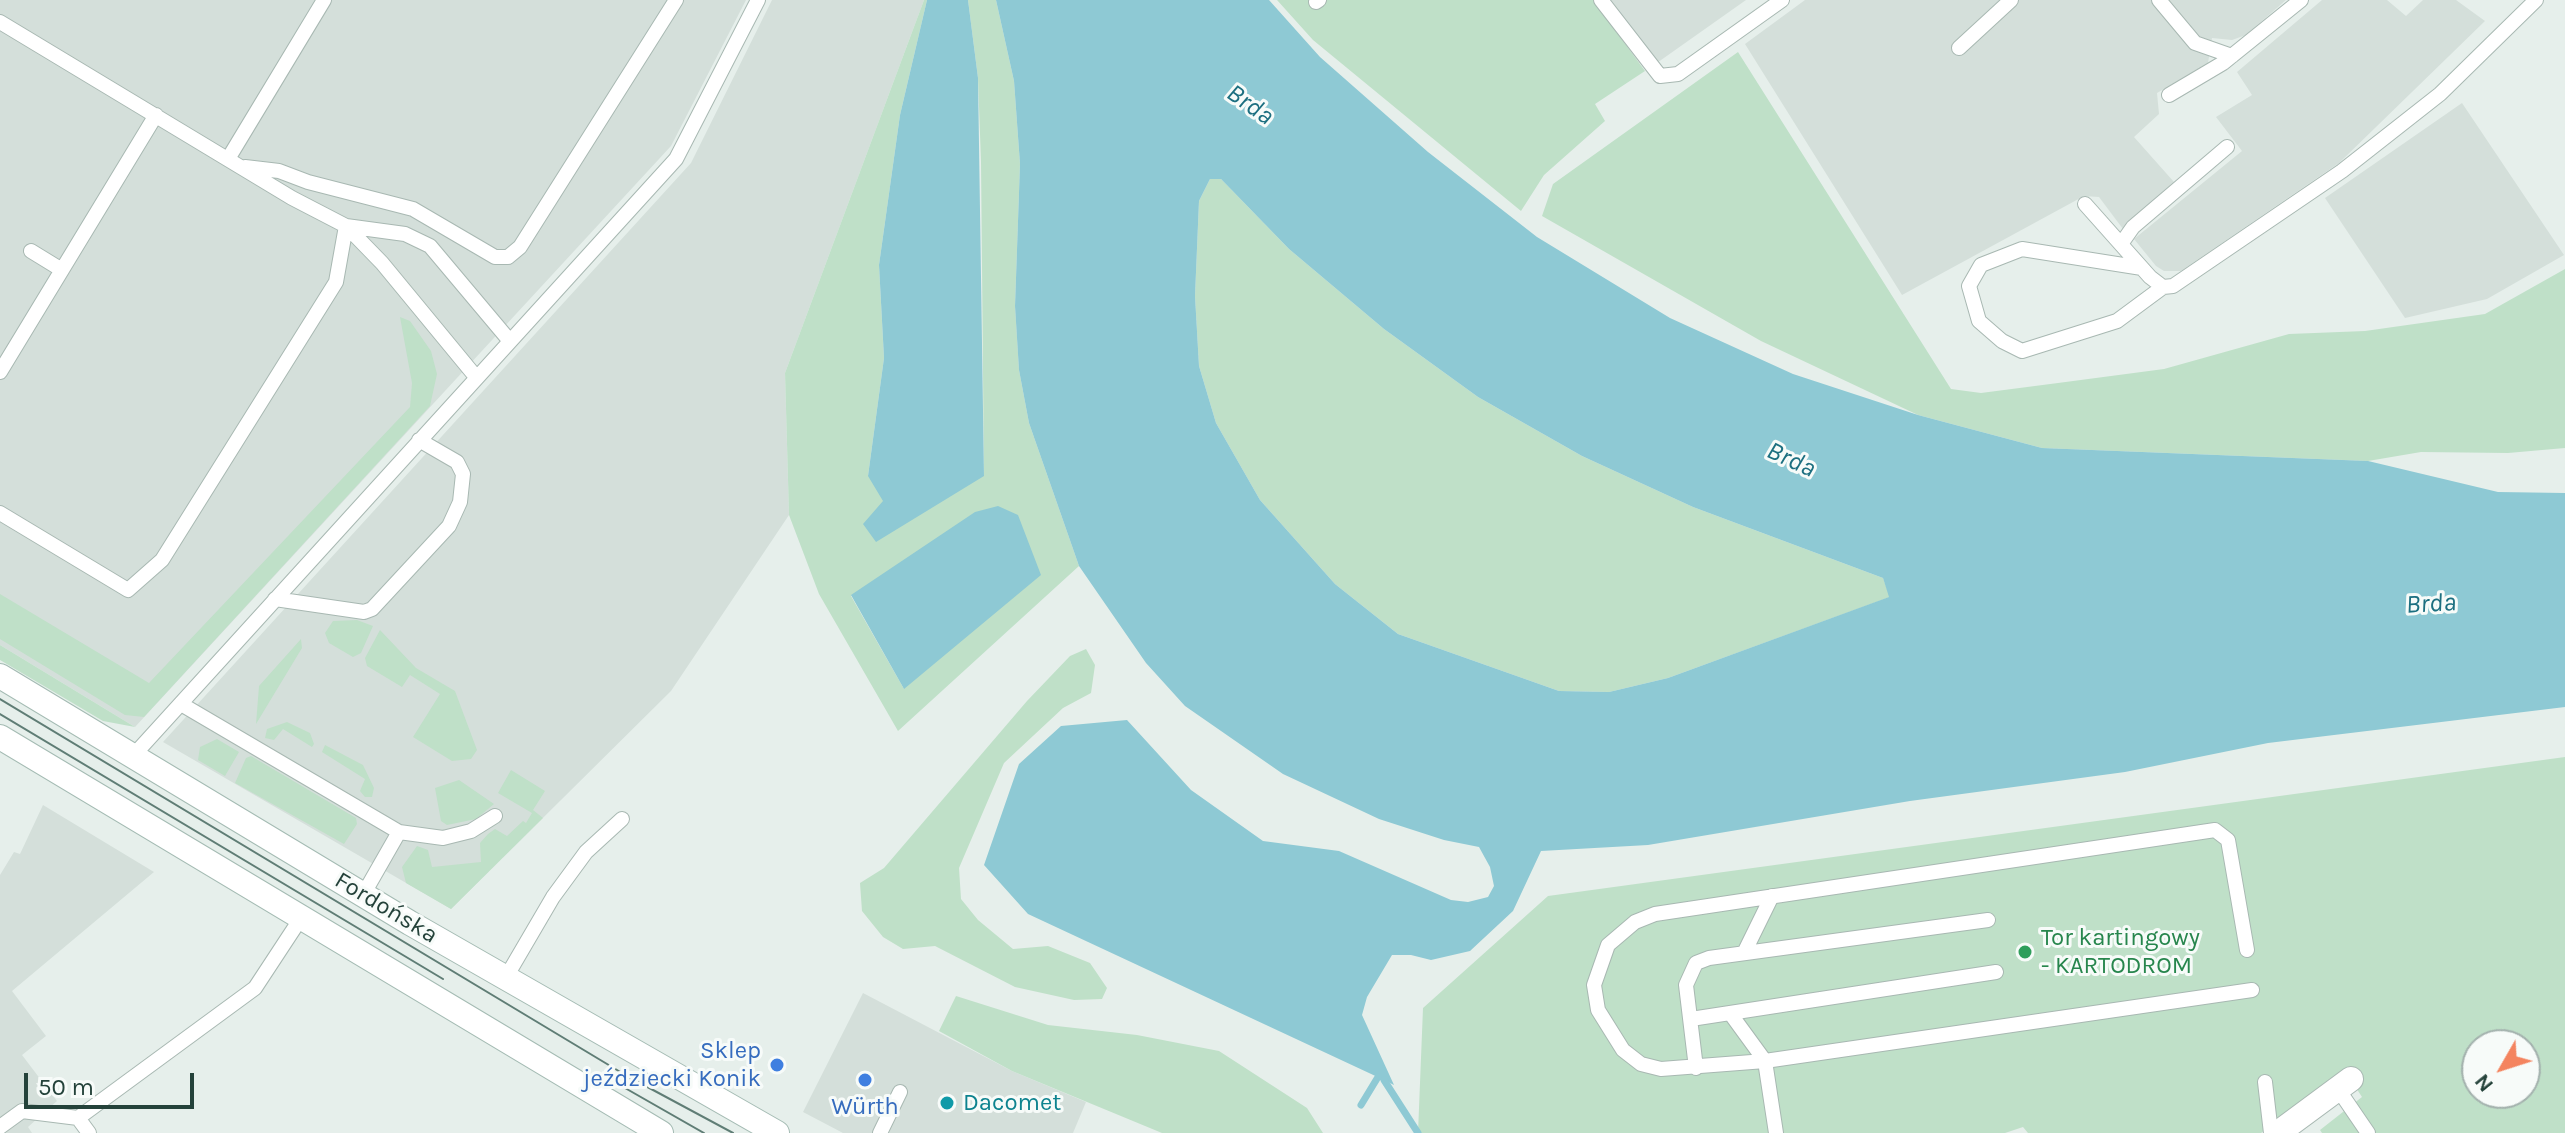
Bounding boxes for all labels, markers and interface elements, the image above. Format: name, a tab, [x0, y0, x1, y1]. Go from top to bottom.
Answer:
water label: Brda	[1220, 78, 1280, 132]
water label: Brda	[1762, 435, 1820, 485]
water label: Brda	[2405, 587, 2457, 621]
street label: Fordońska	[329, 866, 443, 950]
place label: Tor kartingowy - KARTODROM	[2041, 924, 2200, 980]
marker: Tor kartingowy - KARTODROM	[2016, 943, 2034, 961]
north arrow	[2461, 1029, 2541, 1109]
place label: Sklep jeździecki Konik	[583, 1037, 761, 1093]
marker: Sklep jeździecki Konik	[768, 1056, 786, 1074]
scale bar	[28, 1057, 198, 1107]
text: N	[2469, 1069, 2499, 1097]
marker: Würth	[856, 1071, 874, 1089]
text: 50 m	[38, 1073, 94, 1101]
place label: Dacomet	[963, 1089, 1061, 1117]
place label: Würth	[831, 1093, 899, 1121]
marker: Dacomet	[938, 1094, 956, 1112]

